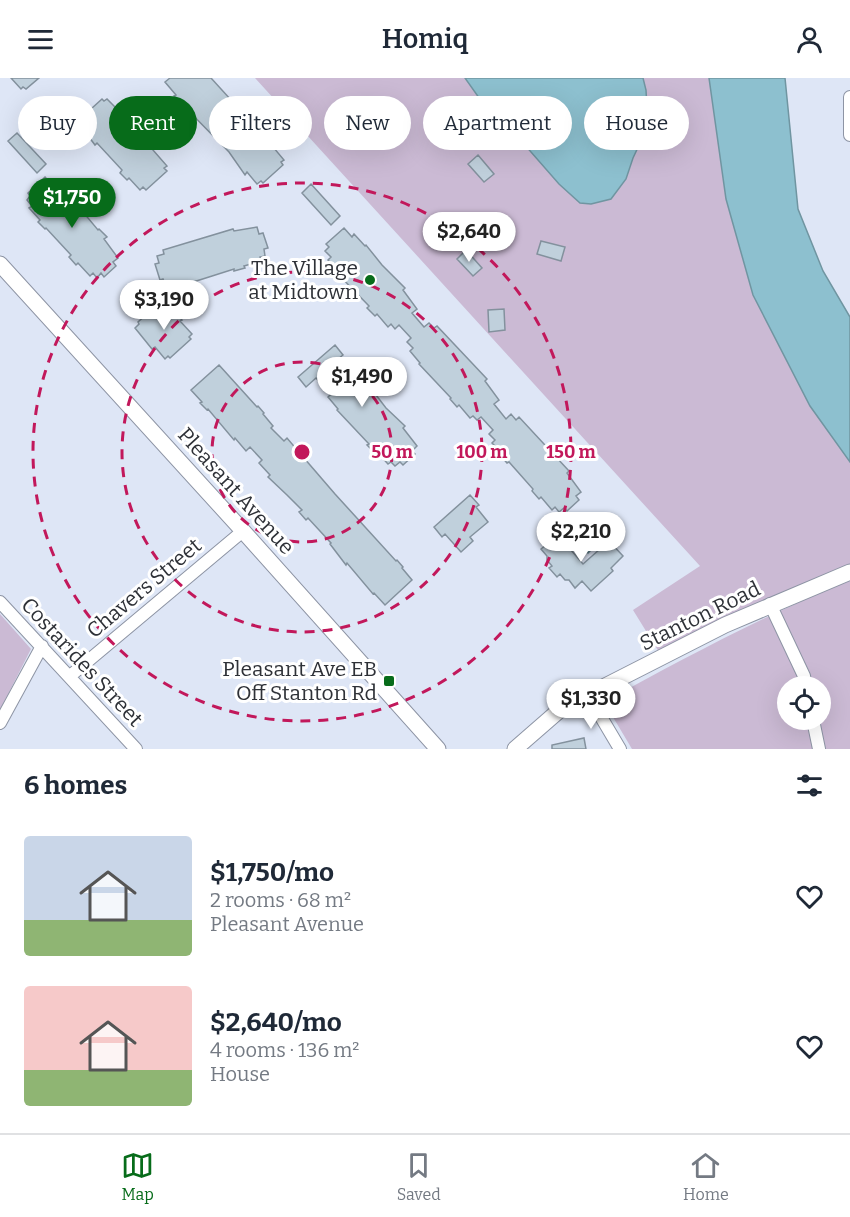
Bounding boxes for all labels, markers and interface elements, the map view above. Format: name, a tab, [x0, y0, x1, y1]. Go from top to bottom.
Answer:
icon: menu	[24, 23, 57, 56]
text: Homiq	[382, 23, 468, 55]
icon: person	[793, 23, 826, 56]
chip: Buy	[18, 96, 97, 150]
chip: Rent	[109, 96, 197, 150]
chip: Filters	[209, 96, 312, 150]
chip: New	[324, 96, 411, 150]
chip: Apartment	[423, 96, 572, 150]
chip: House	[584, 96, 689, 150]
pin: $1,750	[23, 178, 121, 229]
text: $1,750	[43, 185, 101, 209]
pin: $2,640	[420, 212, 518, 263]
text: $2,640	[437, 219, 501, 243]
place label: The Village at Midtown	[248, 255, 358, 305]
marker: The Village at Midtown	[363, 273, 377, 287]
pin: $3,190	[115, 280, 213, 331]
text: $3,190	[134, 287, 194, 311]
pin: $1,490	[313, 357, 411, 408]
text: $1,490	[331, 364, 393, 388]
street label: Pleasant Avenue	[172, 422, 300, 560]
text: 50 m	[371, 441, 413, 463]
text: 100 m	[456, 441, 508, 463]
text: 150 m	[546, 441, 596, 463]
centre of rings	[292, 442, 312, 462]
pin: $2,210	[532, 512, 630, 563]
text: $2,210	[551, 519, 611, 543]
street label: Chavers Street	[81, 532, 207, 643]
street label: Stanton Road	[636, 576, 764, 656]
street label: Costarides Street	[16, 592, 149, 732]
place label: Pleasant Ave EB Off Stanton Rd	[222, 656, 377, 706]
marker: Pleasant Ave EB Off Stanton Rd	[382, 674, 396, 688]
map controls	[777, 676, 831, 730]
button: locate	[777, 676, 831, 730]
pin: $1,330	[542, 679, 640, 730]
text: $1,330	[560, 686, 622, 710]
icon: filters	[793, 769, 826, 802]
text: 6 homes	[24, 770, 127, 801]
text: $1,750/mo	[210, 857, 334, 888]
icon: home	[72, 860, 144, 932]
icon: heart	[793, 880, 826, 913]
text: 2 rooms · 68 m²	[210, 888, 351, 912]
text: Pleasant Avenue	[210, 912, 364, 936]
text: $2,640/mo	[210, 1007, 342, 1038]
icon: home	[72, 1010, 144, 1082]
icon: heart	[793, 1030, 826, 1063]
text: 4 rooms · 136 m²	[210, 1038, 359, 1062]
text: House	[210, 1062, 270, 1086]
tab: Map	[121, 1149, 154, 1204]
tab: Saved	[397, 1149, 441, 1204]
tab: Home	[683, 1149, 729, 1204]

